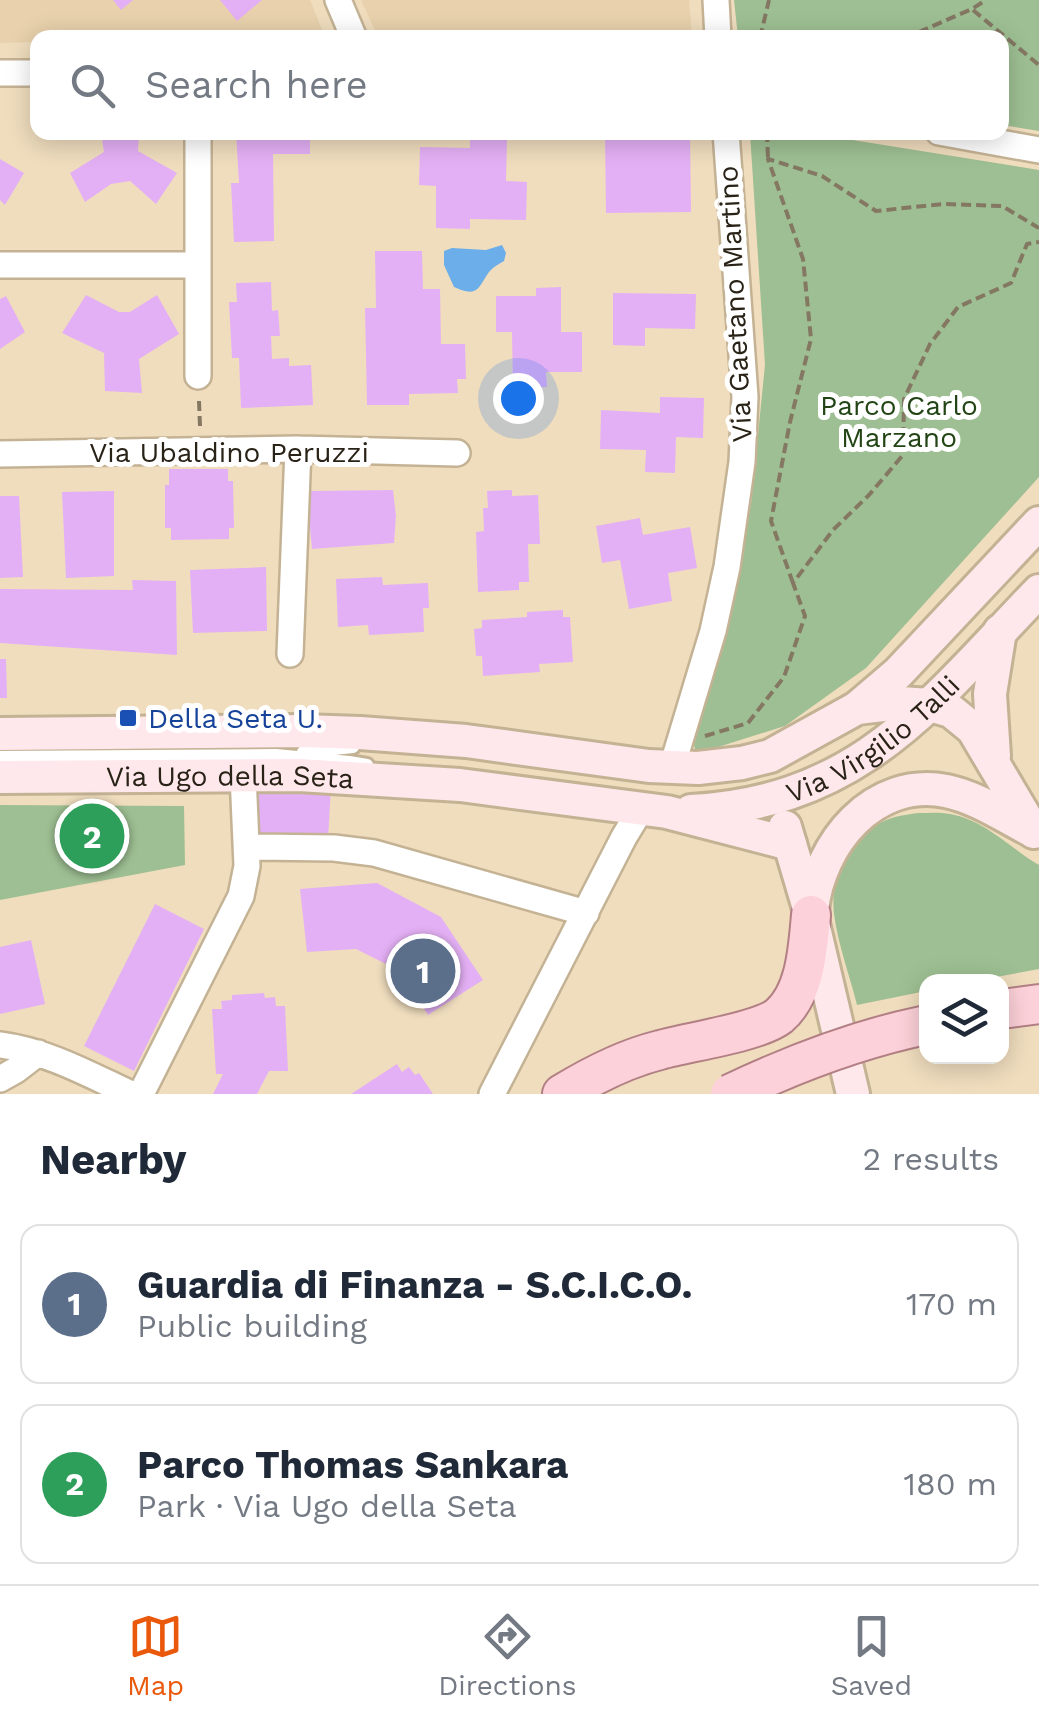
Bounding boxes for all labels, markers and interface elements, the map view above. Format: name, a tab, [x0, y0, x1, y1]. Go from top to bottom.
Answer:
search box	[30, 30, 1009, 140]
icon: search	[65, 58, 120, 113]
text: Search here	[145, 63, 368, 107]
street label: Via Gaetano Martino	[711, 165, 759, 443]
your location	[493, 373, 544, 424]
park label: Parco Carlo Marzano	[820, 389, 978, 454]
street label: Via Ubaldino Peruzzi	[89, 436, 369, 469]
street label: Via Virgilio Talli	[782, 669, 966, 809]
place label: Della Seta U.	[148, 702, 323, 735]
marker: Della Seta U.	[117, 707, 139, 729]
street label: Via Ugo della Seta	[106, 758, 355, 795]
pin: 2	[59, 798, 124, 874]
pin: 1	[390, 934, 456, 1008]
map controls	[919, 974, 1009, 1064]
button: layers	[919, 974, 1009, 1064]
text: Nearby	[40, 1135, 187, 1184]
text: 2 results	[862, 1140, 999, 1178]
text: Guardia di Finanza - S.C.I.C.O.	[137, 1263, 693, 1307]
text: 1	[68, 1285, 81, 1323]
text: 170 m	[906, 1285, 997, 1323]
text: Public building	[137, 1307, 367, 1345]
text: Parco Thomas Sankara	[137, 1443, 568, 1487]
text: 2	[65, 1465, 84, 1503]
text: 180 m	[903, 1465, 997, 1503]
text: Park · Via Ugo della Seta	[137, 1487, 517, 1525]
tab: Map	[127, 1609, 184, 1702]
tab: Directions	[438, 1609, 577, 1702]
tab: Saved	[831, 1609, 912, 1702]

